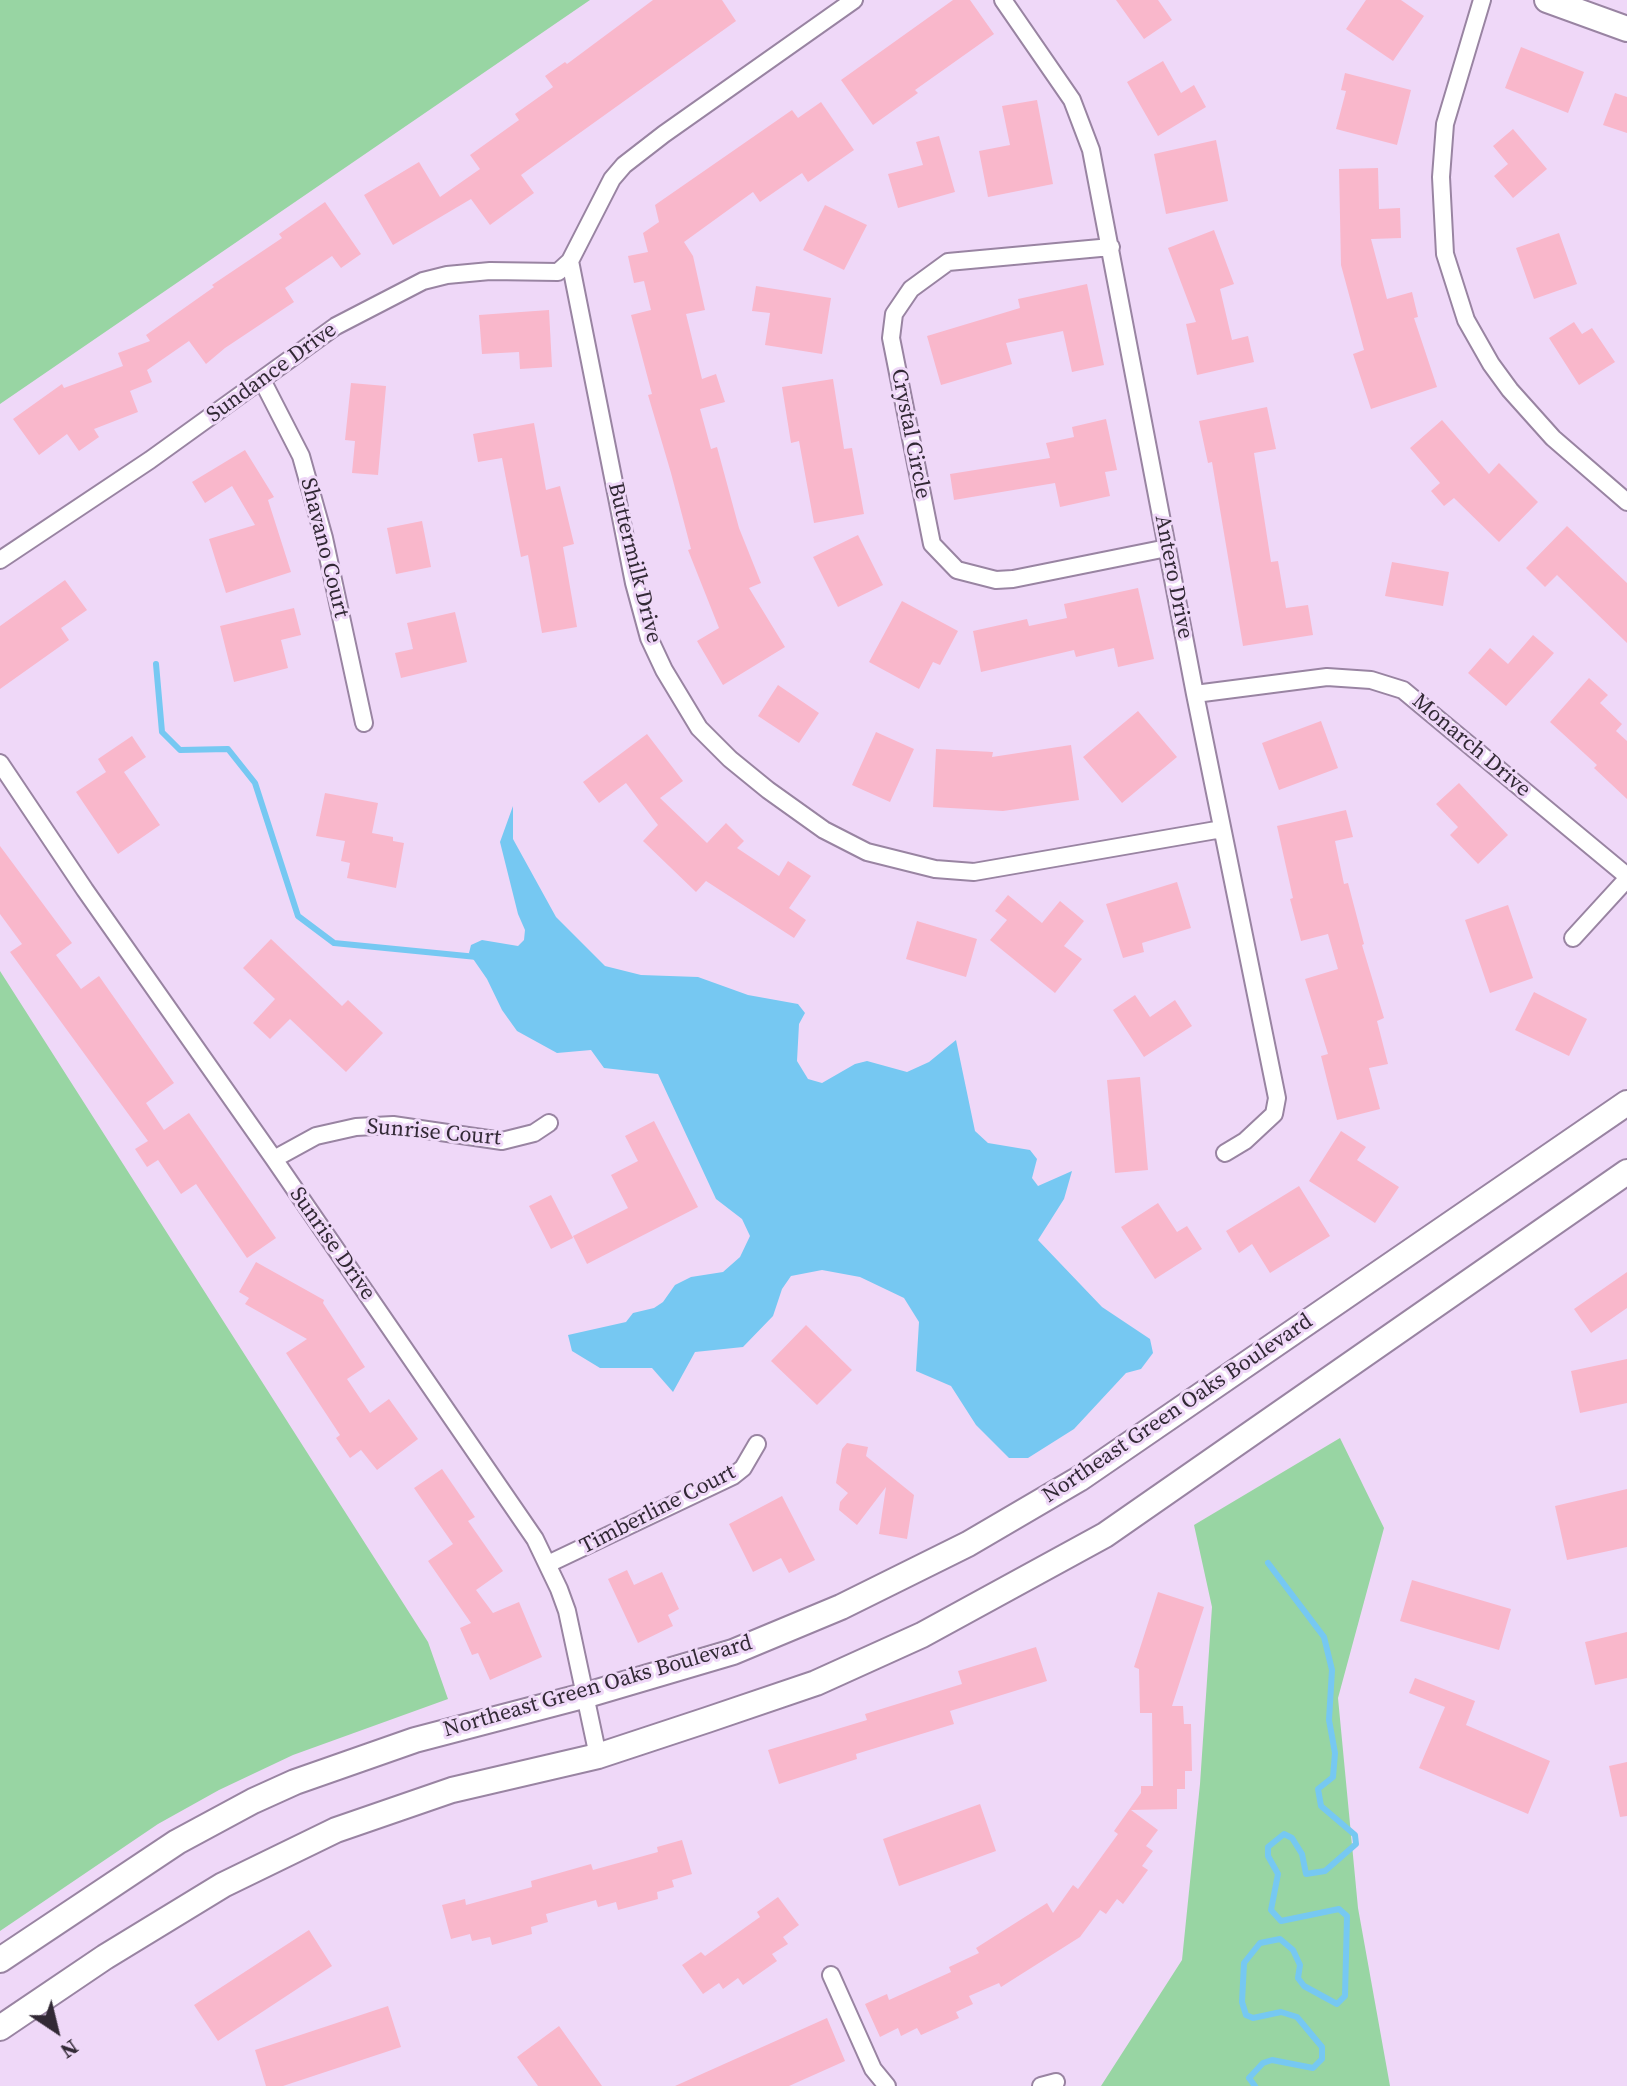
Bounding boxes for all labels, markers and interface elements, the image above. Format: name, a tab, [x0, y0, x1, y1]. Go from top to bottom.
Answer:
street label: Sundance Drive	[202, 317, 342, 429]
street label: Crystal Circle	[884, 367, 936, 501]
street label: Shavano Court	[294, 476, 354, 620]
street label: Buttermilk Drive	[601, 480, 667, 646]
street label: Antero Drive	[1148, 513, 1198, 641]
street label: Monarch Drive	[1406, 689, 1536, 803]
street label: Sunrise Court	[366, 1114, 502, 1152]
street label: Sunrise Drive	[283, 1182, 381, 1306]
street label: Northeast Green Oaks Boulevard	[1038, 1309, 1318, 1509]
street label: Timberline Court	[576, 1459, 740, 1561]
street label: Northeast Green Oaks Boulevard	[441, 1630, 755, 1744]
north arrow	[16, 1990, 96, 2070]
text: N	[55, 2033, 85, 2067]

